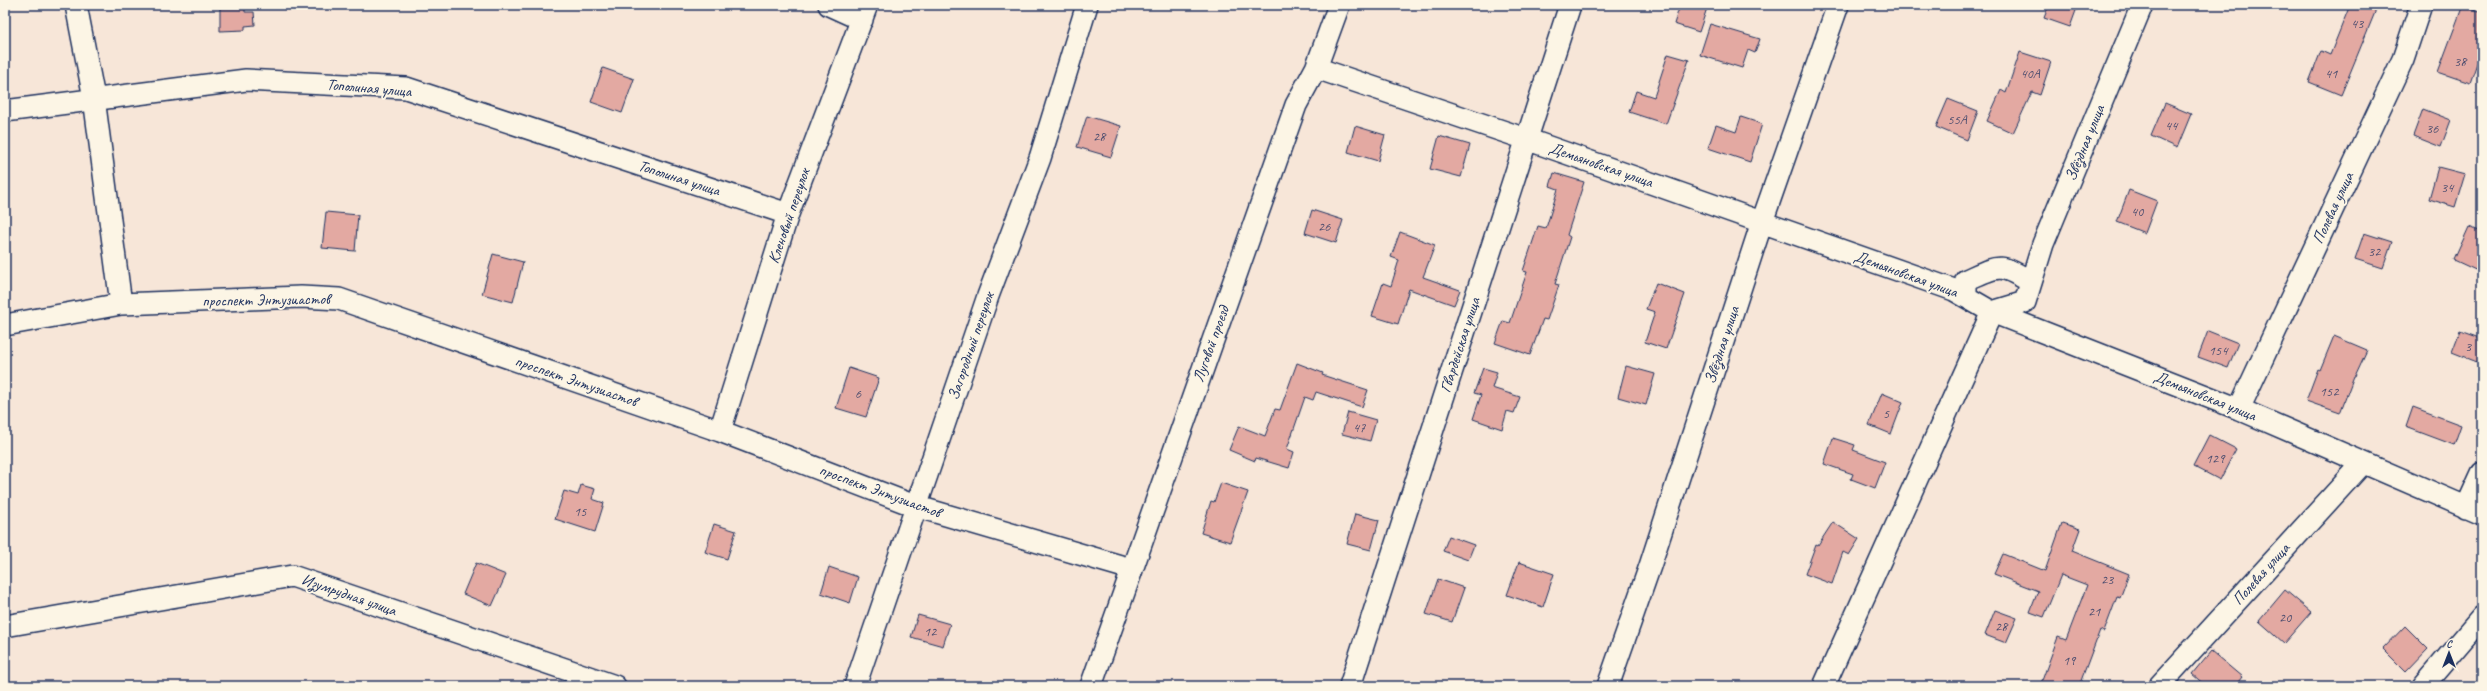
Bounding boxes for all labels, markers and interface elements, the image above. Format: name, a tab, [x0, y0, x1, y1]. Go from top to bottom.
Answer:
house number: 43	[2351, 15, 2365, 32]
house number: 38	[2454, 53, 2468, 70]
house number: 40А	[2020, 65, 2041, 82]
house number: 41	[2325, 65, 2338, 82]
street label: Тополиная улица	[326, 74, 414, 102]
street label: Звёздная улица	[2061, 101, 2110, 184]
house number: 55А	[1947, 111, 1968, 128]
house number: 44	[2165, 117, 2179, 134]
house number: 36	[2426, 120, 2439, 137]
house number: 28	[1093, 128, 1107, 145]
street label: Демьяновская улица	[1547, 138, 1657, 193]
street label: Тополиная улица	[636, 155, 724, 201]
street label: Кленовый переулок	[763, 164, 815, 266]
street label: Полевая улица	[2308, 168, 2359, 247]
house number: 34	[2441, 179, 2455, 196]
house number: 40	[2131, 203, 2145, 220]
house number: 26	[1318, 218, 1331, 235]
house number: 32	[2368, 243, 2382, 260]
street label: Демьяновская улица	[1852, 246, 1962, 302]
street label: Загородный переулок	[943, 287, 999, 403]
street label: проспект Энтузиастов	[202, 289, 333, 311]
street label: Гвардейская улица	[1435, 293, 1485, 395]
street label: Луговой проезд	[1188, 302, 1234, 385]
street label: Звёздная улица	[1700, 302, 1744, 386]
house number: 3	[2465, 338, 2473, 355]
house number: 154	[2209, 342, 2229, 359]
street label: проспект Энтузиастов	[512, 351, 643, 412]
street label: Демьяновская улица	[2151, 366, 2260, 426]
house number: 152	[2320, 383, 2340, 400]
house number: 6	[855, 385, 862, 402]
house number: 5	[1883, 405, 1890, 422]
house number: 47	[1353, 419, 1366, 436]
house number: 129	[2206, 450, 2226, 467]
street label: проспект Энтузиастов	[817, 460, 946, 523]
house number: 15	[574, 503, 587, 520]
street label: Полевая улица	[2228, 538, 2295, 609]
street label: Изумрудная улица	[299, 569, 400, 621]
house number: 23	[2101, 571, 2115, 588]
house number: 21	[2088, 603, 2101, 620]
house number: 20	[2279, 609, 2293, 626]
house number: 28	[1995, 618, 2009, 635]
house number: 12	[924, 623, 938, 640]
north arrow	[2429, 633, 2469, 673]
text: С	[2446, 636, 2453, 650]
house number: 19	[2063, 652, 2077, 669]

